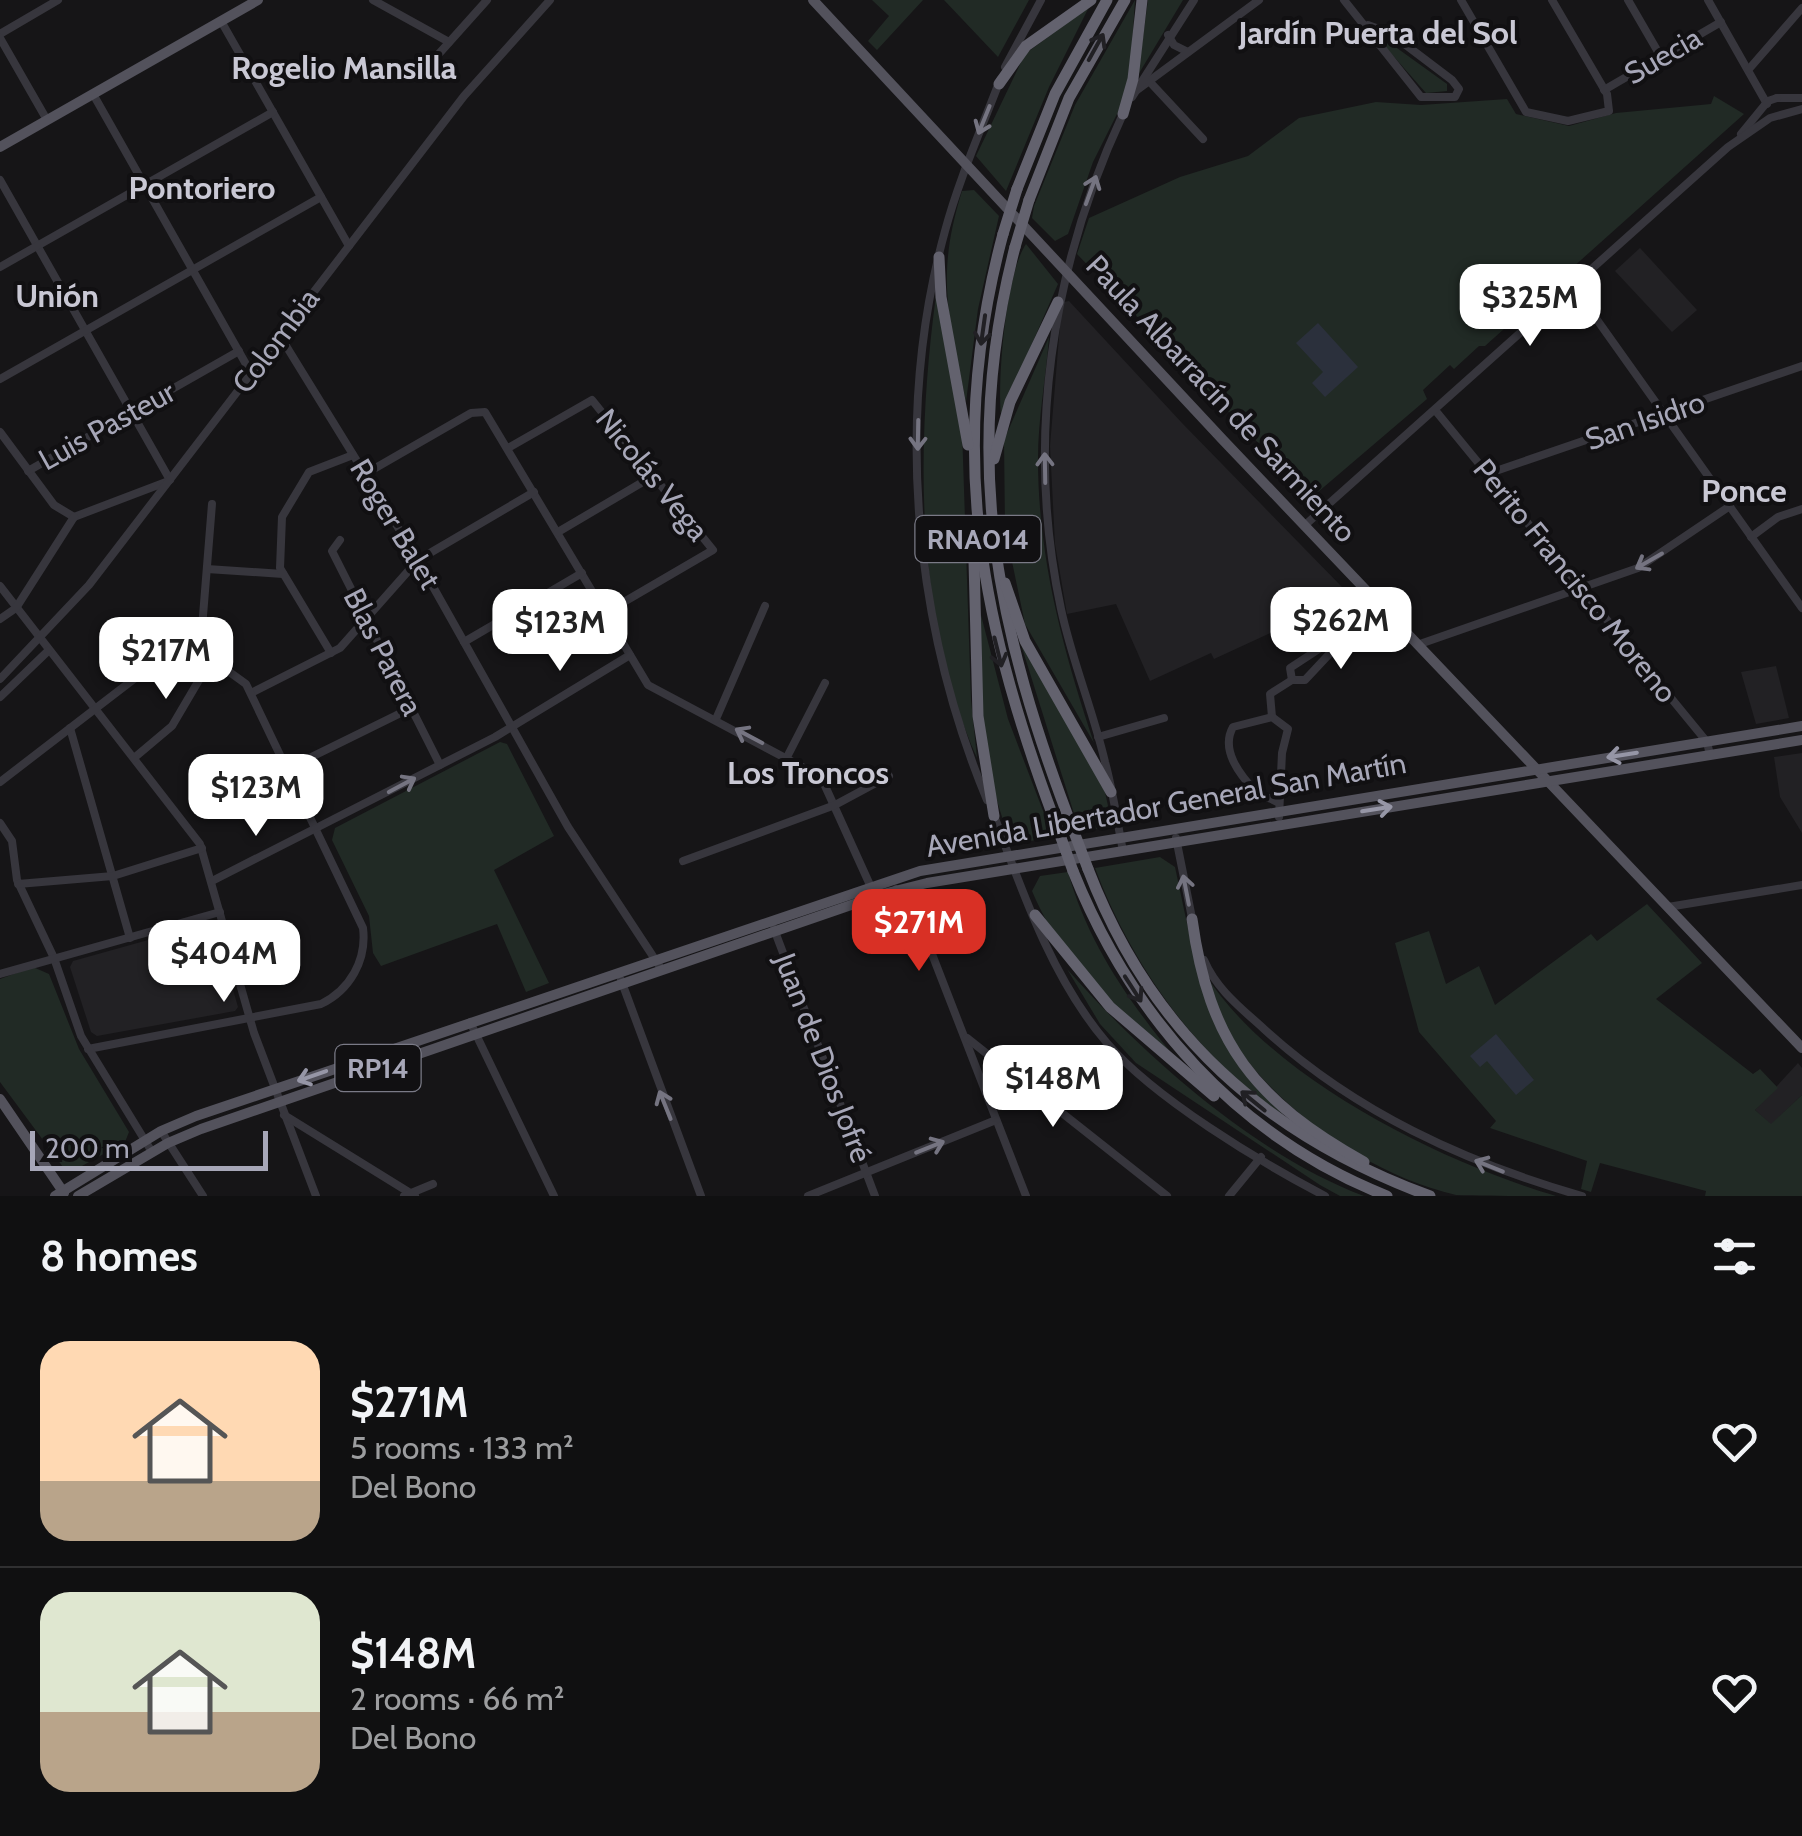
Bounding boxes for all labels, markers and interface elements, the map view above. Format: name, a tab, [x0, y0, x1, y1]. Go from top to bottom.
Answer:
district label: Jardín Puerta del Sol	[1237, 13, 1518, 52]
street label: Suecia	[1618, 19, 1708, 92]
one-way arrow	[1086, 33, 1106, 62]
district label: Rogelio Mansilla	[231, 48, 457, 87]
one-way arrow	[974, 104, 992, 134]
district label: Pontoriero	[129, 168, 275, 207]
one-way arrow	[1083, 176, 1101, 207]
street label: Paula Albarracín de Sarmiento	[1078, 247, 1364, 550]
pin: $325M	[1460, 264, 1600, 349]
district label: Unión	[15, 276, 99, 315]
text: $325M	[1482, 277, 1578, 316]
street label: Colombia	[224, 280, 327, 400]
one-way arrow	[974, 313, 992, 345]
street label: Luis Pasteur	[32, 373, 182, 478]
street label: San Isidro	[1580, 383, 1709, 458]
street label: Nicolás Vega	[588, 401, 717, 549]
one-way arrow	[908, 419, 927, 451]
street label: Perito Francisco Moreno	[1466, 451, 1685, 710]
street label: Roger Balet	[342, 452, 449, 596]
one-way arrow	[1036, 452, 1054, 484]
district label: Ponce	[1701, 471, 1787, 510]
road number: RNA014	[916, 516, 1040, 562]
one-way arrow	[1635, 551, 1664, 571]
street label: Blas Parera	[336, 582, 431, 722]
pin: $262M	[1271, 587, 1411, 672]
pin: $123M	[490, 589, 630, 674]
text: $262M	[1292, 600, 1390, 639]
text: $123M	[514, 602, 606, 641]
pin: $217M	[96, 617, 236, 702]
text: $217M	[121, 630, 211, 669]
one-way arrow	[990, 635, 1008, 667]
one-way arrow	[735, 726, 764, 745]
street label: Avenida Libertador General San Martín	[923, 744, 1409, 865]
one-way arrow	[1606, 746, 1638, 765]
district label: Los Troncos	[727, 753, 889, 792]
pin: $123M	[186, 754, 326, 839]
text: $123M	[210, 767, 302, 806]
one-way arrow	[387, 775, 417, 794]
one-way arrow	[1360, 799, 1393, 818]
one-way arrow	[1176, 875, 1195, 907]
pin: $271M	[849, 889, 989, 974]
text: $271M	[874, 902, 964, 941]
pin: $404M	[154, 920, 294, 1005]
text: $404M	[170, 933, 278, 972]
street label: Juan de Dios Jofré	[766, 947, 880, 1168]
one-way arrow	[1122, 975, 1143, 1003]
road number: RP14	[336, 1045, 420, 1091]
pin: $148M	[983, 1045, 1123, 1130]
text: $148M	[1005, 1058, 1101, 1097]
one-way arrow	[296, 1069, 328, 1087]
one-way arrow	[1240, 1090, 1266, 1112]
one-way arrow	[655, 1091, 673, 1121]
scale bar	[30, 1126, 268, 1170]
text: 200 m	[45, 1131, 130, 1165]
one-way arrow	[915, 1136, 945, 1154]
one-way arrow	[1474, 1156, 1505, 1174]
icon: filters	[1707, 1229, 1762, 1284]
text: 8 homes	[40, 1230, 198, 1282]
text: $271M	[350, 1376, 468, 1428]
icon: home	[120, 1381, 240, 1501]
icon: heart	[1707, 1414, 1762, 1469]
text: 5 rooms · 133 m²	[350, 1428, 574, 1467]
text: Del Bono	[350, 1467, 476, 1506]
text: $148M	[350, 1627, 476, 1679]
icon: home	[120, 1632, 240, 1752]
icon: heart	[1707, 1665, 1762, 1720]
text: 2 rooms · 66 m²	[350, 1679, 564, 1718]
text: Del Bono	[350, 1718, 476, 1757]

